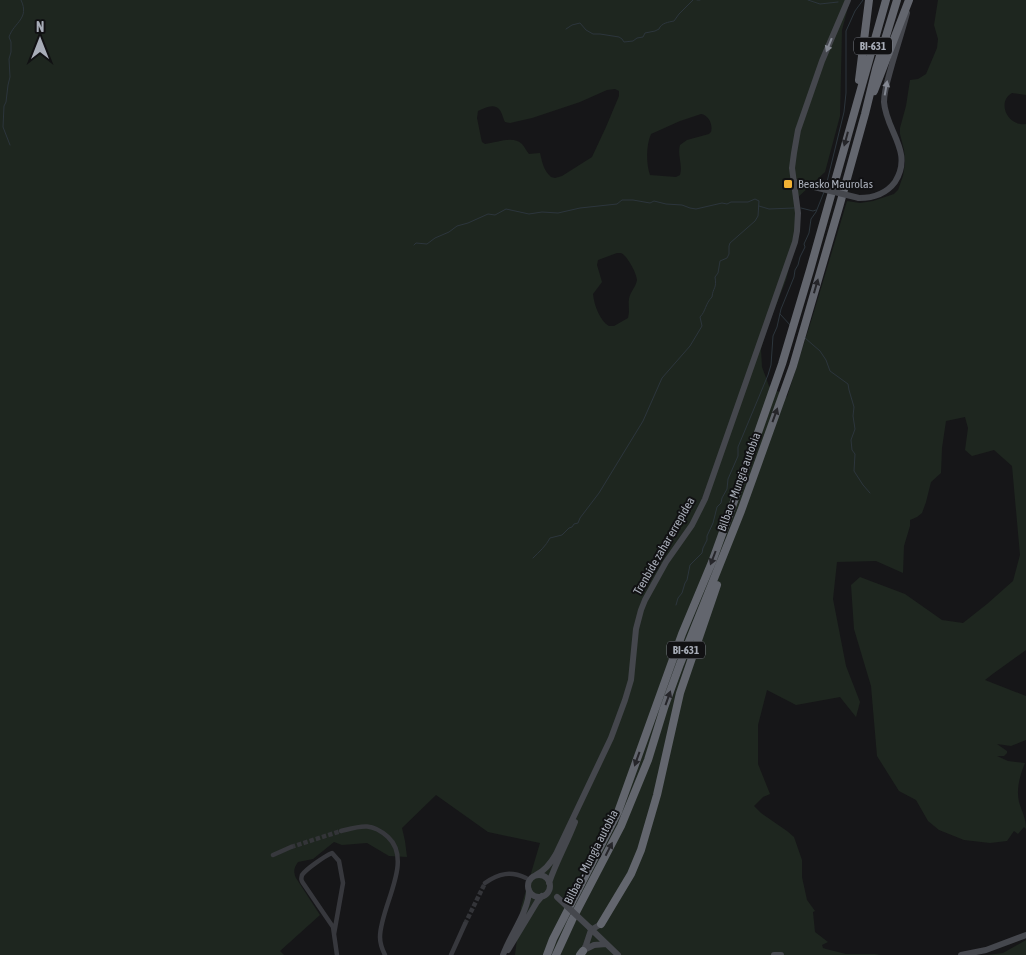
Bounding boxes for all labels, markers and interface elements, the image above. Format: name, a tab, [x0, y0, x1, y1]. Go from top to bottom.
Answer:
north arrow	[15, 15, 65, 65]
text: N	[36, 19, 44, 35]
road number: BI-631	[854, 37, 892, 54]
one-way arrow	[824, 38, 832, 52]
one-way arrow	[883, 80, 891, 96]
one-way arrow	[842, 132, 850, 147]
place label: Beasko Maurolas	[798, 177, 873, 191]
marker: Beasko Maurolas	[782, 178, 794, 190]
one-way arrow	[812, 278, 820, 293]
one-way arrow	[771, 407, 779, 422]
street label: Bilbao - Mungia autobia	[715, 431, 763, 533]
street label: Trenbide zahar errepidea	[630, 495, 698, 597]
one-way arrow	[709, 551, 717, 566]
road number: BI-631	[667, 642, 705, 658]
one-way arrow	[664, 690, 672, 705]
one-way arrow	[633, 752, 641, 767]
street label: Bilbao - Mungia autobia	[561, 807, 621, 907]
one-way arrow	[605, 842, 613, 856]

